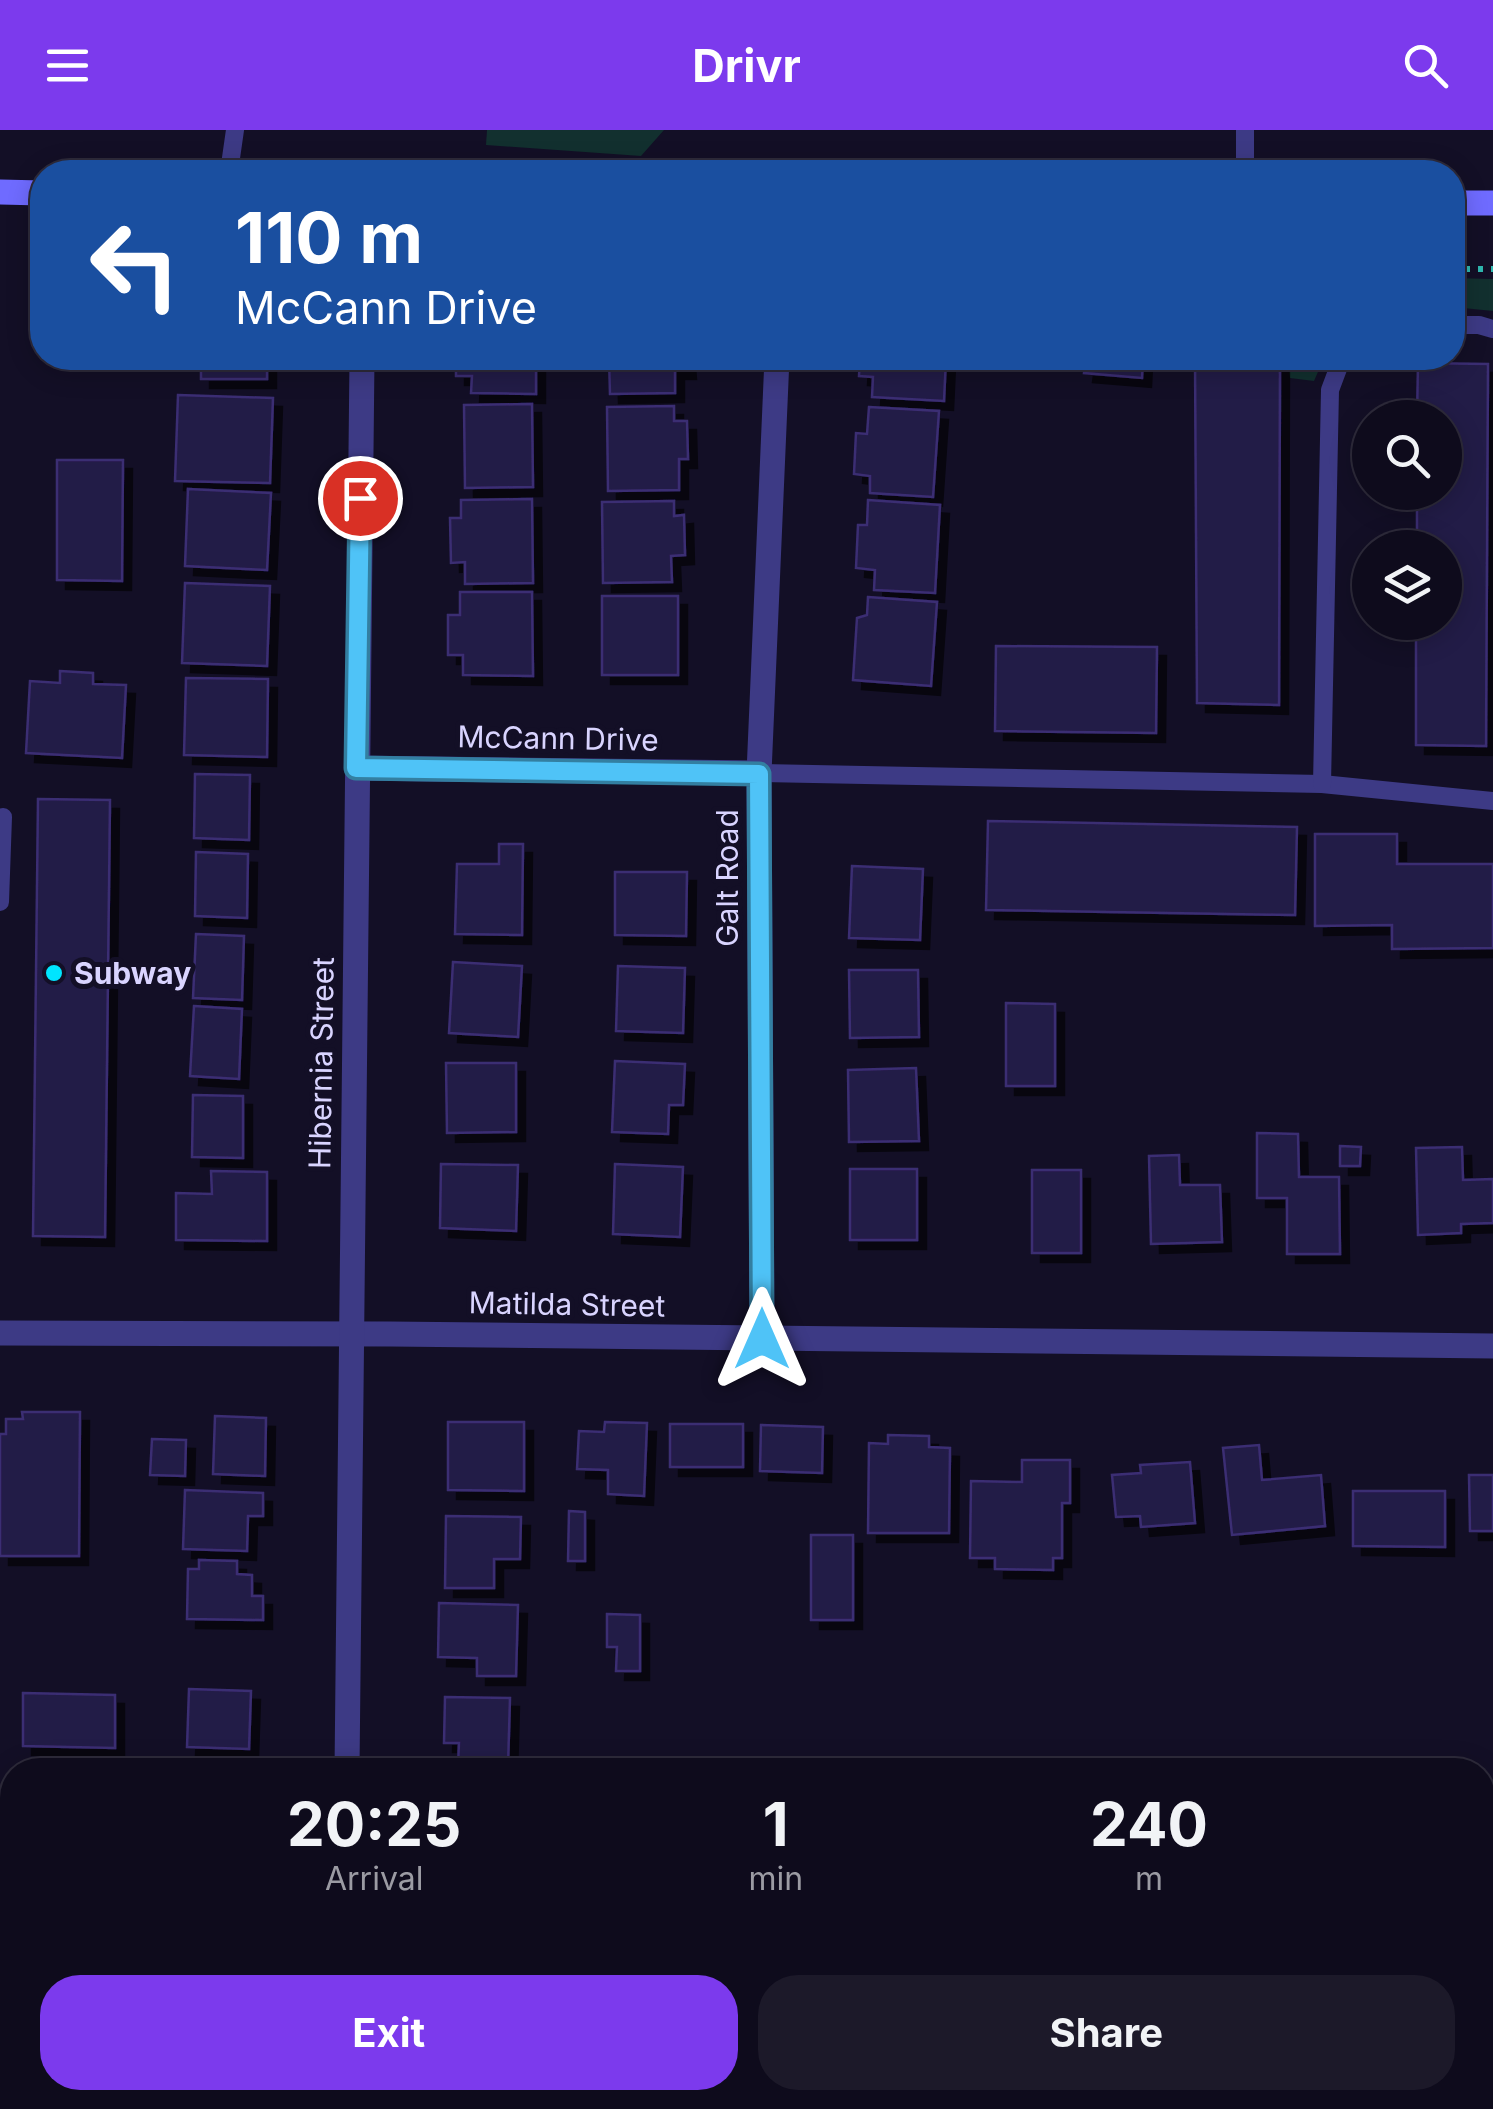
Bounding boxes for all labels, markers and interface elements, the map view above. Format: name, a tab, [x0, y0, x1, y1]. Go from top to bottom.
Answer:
icon: menu	[40, 38, 95, 93]
text: Drivr	[692, 38, 801, 93]
icon: search	[1398, 38, 1453, 93]
text: 110 m	[235, 195, 423, 280]
icon: left	[70, 200, 200, 330]
text: McCann Drive	[235, 280, 537, 335]
map controls	[1352, 400, 1462, 640]
button: search	[1352, 400, 1462, 510]
pin	[318, 456, 403, 541]
icon: arrive	[333, 471, 388, 526]
button: layers	[1352, 530, 1462, 640]
street label: McCann Drive	[457, 718, 659, 758]
street label: Galt Road	[709, 809, 745, 947]
place label: Subway	[74, 955, 191, 991]
street label: Hibernia Street	[301, 956, 341, 1169]
marker: Subway	[43, 962, 65, 984]
street label: Matilda Street	[468, 1284, 666, 1324]
position arrow	[710, 1287, 814, 1391]
text: 20:25	[287, 1788, 461, 1860]
text: 1	[763, 1788, 789, 1860]
text: 240	[1090, 1788, 1208, 1860]
text: Arrival	[325, 1859, 423, 1898]
text: min	[748, 1859, 803, 1898]
text: m	[1135, 1859, 1163, 1898]
button: Exit	[40, 1975, 738, 2090]
button: Share	[758, 1975, 1455, 2090]

